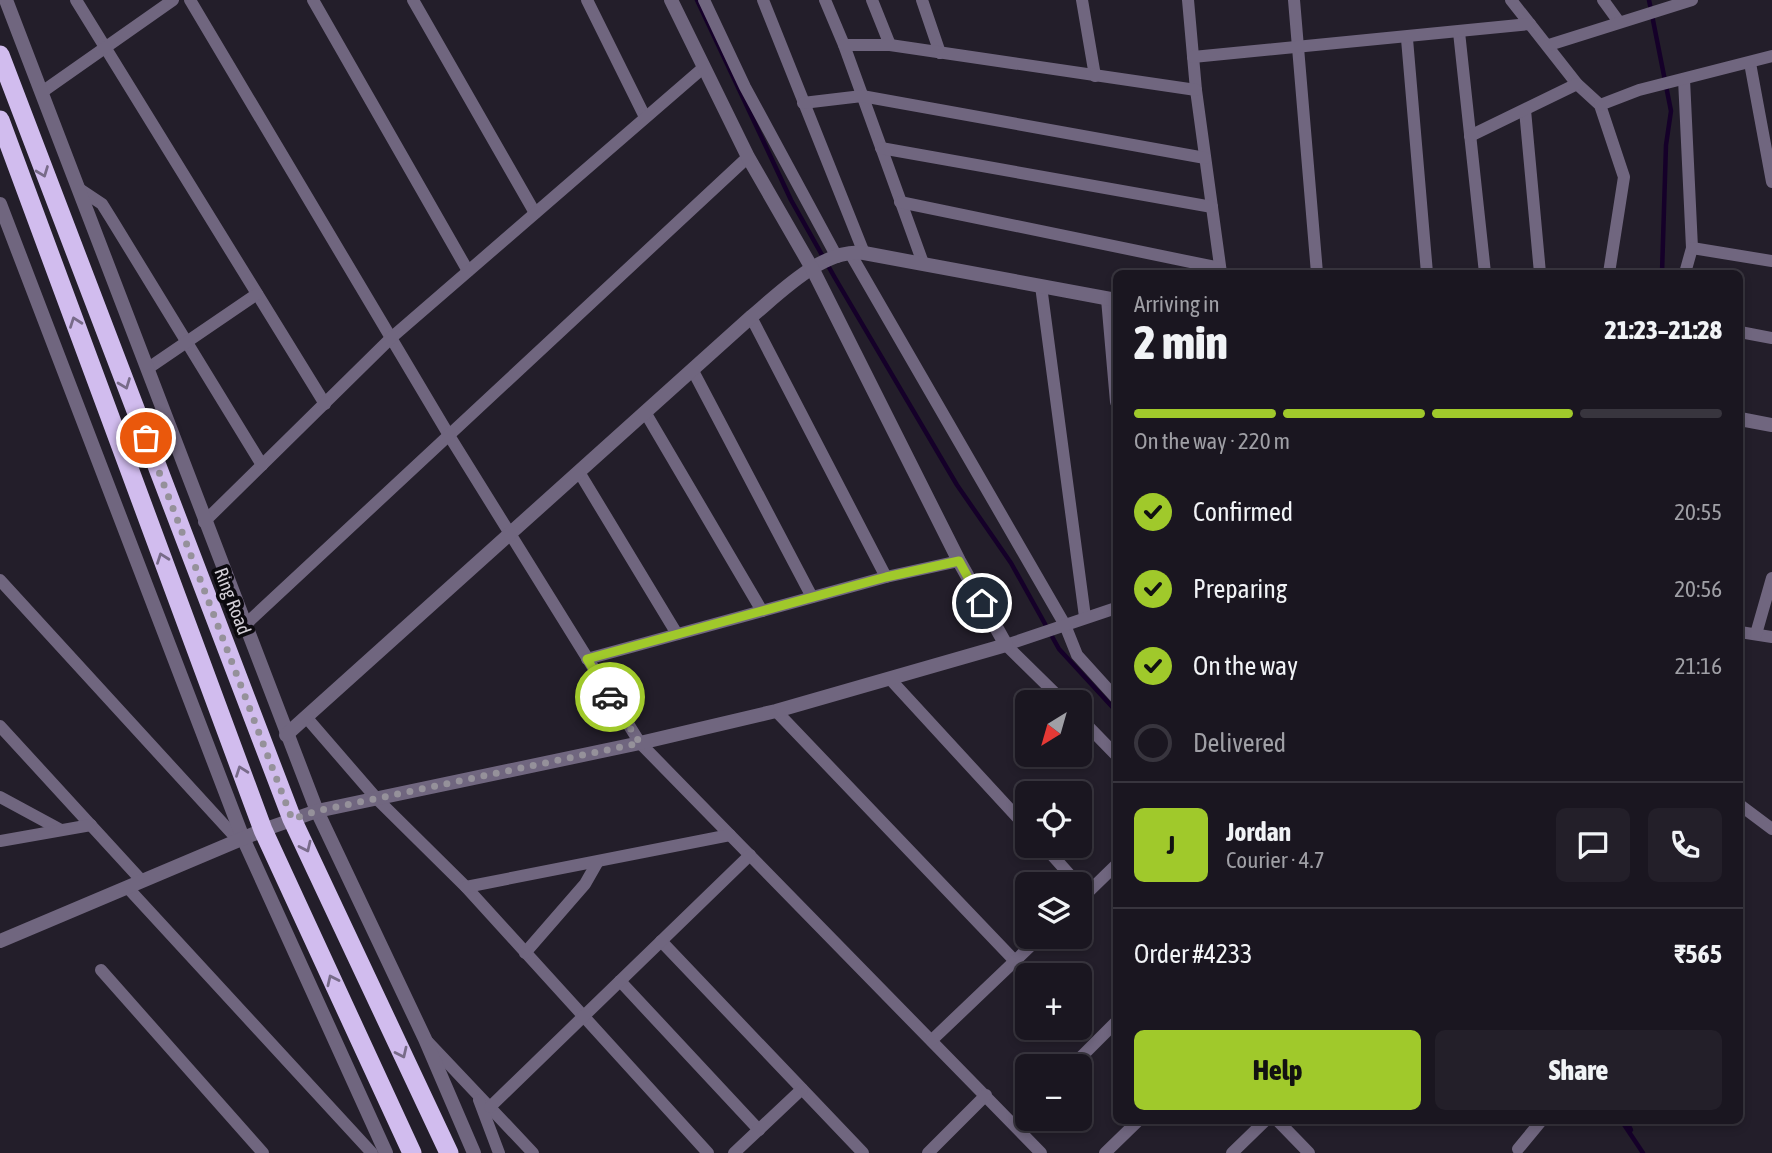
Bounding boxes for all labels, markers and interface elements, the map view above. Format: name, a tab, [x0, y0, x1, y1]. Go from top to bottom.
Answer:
one-way arrow	[35, 165, 49, 177]
text: Arriving in	[1134, 291, 1220, 317]
text: 21:23–21:28	[1605, 315, 1722, 345]
one-way arrow	[69, 316, 83, 328]
text: 2 min	[1134, 316, 1228, 369]
one-way arrow	[117, 378, 131, 390]
pin	[116, 408, 176, 468]
icon: bag	[127, 419, 165, 457]
text: On the way · 220 m	[1134, 428, 1290, 454]
icon: check	[1134, 493, 1172, 531]
text: Confirmed	[1193, 497, 1293, 527]
text: 20:55	[1674, 499, 1722, 525]
one-way arrow	[156, 553, 170, 565]
street label: Ring Road	[210, 564, 256, 638]
icon: check	[1134, 570, 1172, 608]
pin	[952, 573, 1012, 633]
text: Preparing	[1193, 574, 1287, 604]
text: 20:56	[1674, 576, 1722, 602]
icon: home	[963, 584, 1001, 622]
icon: check	[1134, 647, 1172, 685]
text: On the way	[1193, 651, 1298, 681]
text: 21:16	[1675, 653, 1722, 679]
courier	[575, 662, 645, 732]
icon: car	[591, 678, 629, 716]
north arrow	[1015, 690, 1092, 766]
map controls	[1015, 690, 1092, 1131]
text: Delivered	[1193, 728, 1286, 758]
one-way arrow	[235, 766, 249, 778]
button: locate	[1015, 781, 1092, 858]
button: chat	[1556, 808, 1630, 882]
button: phone	[1648, 808, 1722, 882]
text: Jordan	[1226, 817, 1291, 847]
text: J	[1167, 830, 1175, 860]
one-way arrow	[297, 840, 311, 852]
text: Courier · 4.7	[1226, 847, 1325, 873]
button: layers	[1015, 872, 1092, 949]
text: Order #4233	[1134, 939, 1253, 969]
text: ₹565	[1674, 939, 1722, 969]
button: +	[1015, 963, 1092, 1040]
one-way arrow	[326, 975, 340, 987]
button: Help	[1134, 1030, 1421, 1110]
button: Share	[1435, 1030, 1722, 1110]
one-way arrow	[394, 1046, 408, 1058]
button: −	[1015, 1054, 1092, 1131]

